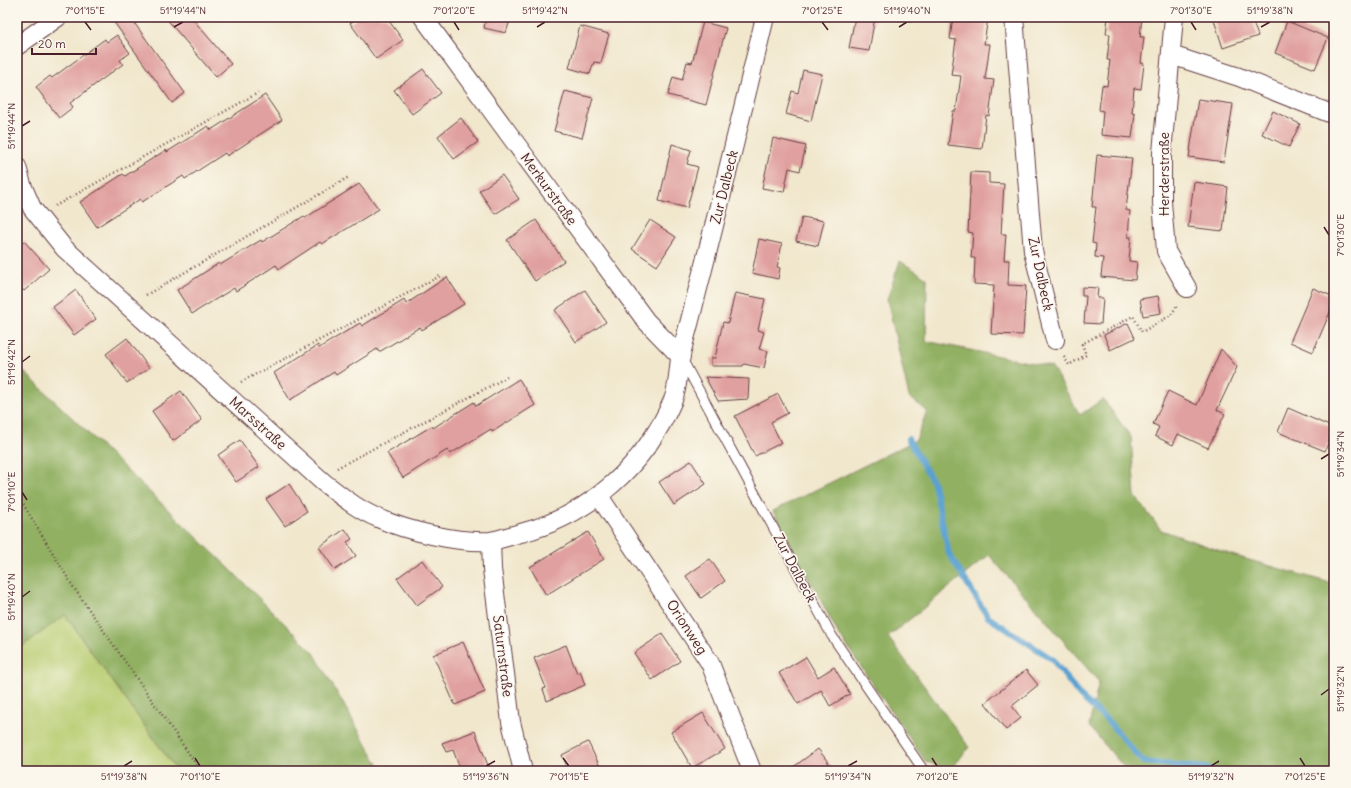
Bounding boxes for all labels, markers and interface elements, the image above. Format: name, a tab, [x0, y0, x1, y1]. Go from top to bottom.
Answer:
text: 7°01'15"E	[65, 4, 105, 17]
text: 51°19'44"N	[160, 4, 206, 17]
text: 7°01'20"E	[433, 4, 475, 17]
text: 51°19'42"N	[522, 4, 568, 17]
text: 7°01'25"E	[801, 4, 843, 17]
text: 51°19'40"N	[883, 4, 931, 17]
text: 7°01'30"E	[1170, 4, 1212, 17]
text: 51°19'38"N	[1247, 4, 1293, 17]
scale bar	[32, 30, 96, 56]
text: 20 m	[38, 36, 66, 51]
text: 51°19'44"N	[5, 103, 18, 149]
street label: Herderstraße	[1155, 132, 1173, 216]
street label: Zur Dalbeck	[706, 148, 742, 226]
street label: Merkurstraße	[517, 149, 581, 229]
text: 7°01'30"E	[1334, 214, 1347, 256]
street label: Zur Dalbeck	[1024, 235, 1058, 313]
text: 51°19'42"N	[5, 339, 18, 385]
street label: Marsstraße	[226, 393, 290, 453]
text: 51°19'34"N	[1334, 431, 1347, 477]
text: 7°01'10"E	[5, 472, 18, 512]
street label: Zur Dalbeck	[769, 530, 821, 606]
text: 51°19'40"N	[5, 573, 18, 621]
street label: Orionweg	[663, 596, 711, 658]
street label: Saturnstraße	[489, 614, 517, 698]
text: 51°19'32"N	[1334, 666, 1347, 712]
text: 51°19'38"N	[101, 770, 147, 783]
text: 7°01'10"E	[180, 770, 220, 783]
text: 51°19'36"N	[463, 770, 509, 783]
text: 7°01'15"E	[549, 770, 589, 783]
text: 51°19'34"N	[825, 770, 871, 783]
text: 7°01'20"E	[916, 770, 958, 783]
text: 51°19'32"N	[1188, 770, 1234, 783]
text: 7°01'25"E	[1284, 770, 1326, 783]

